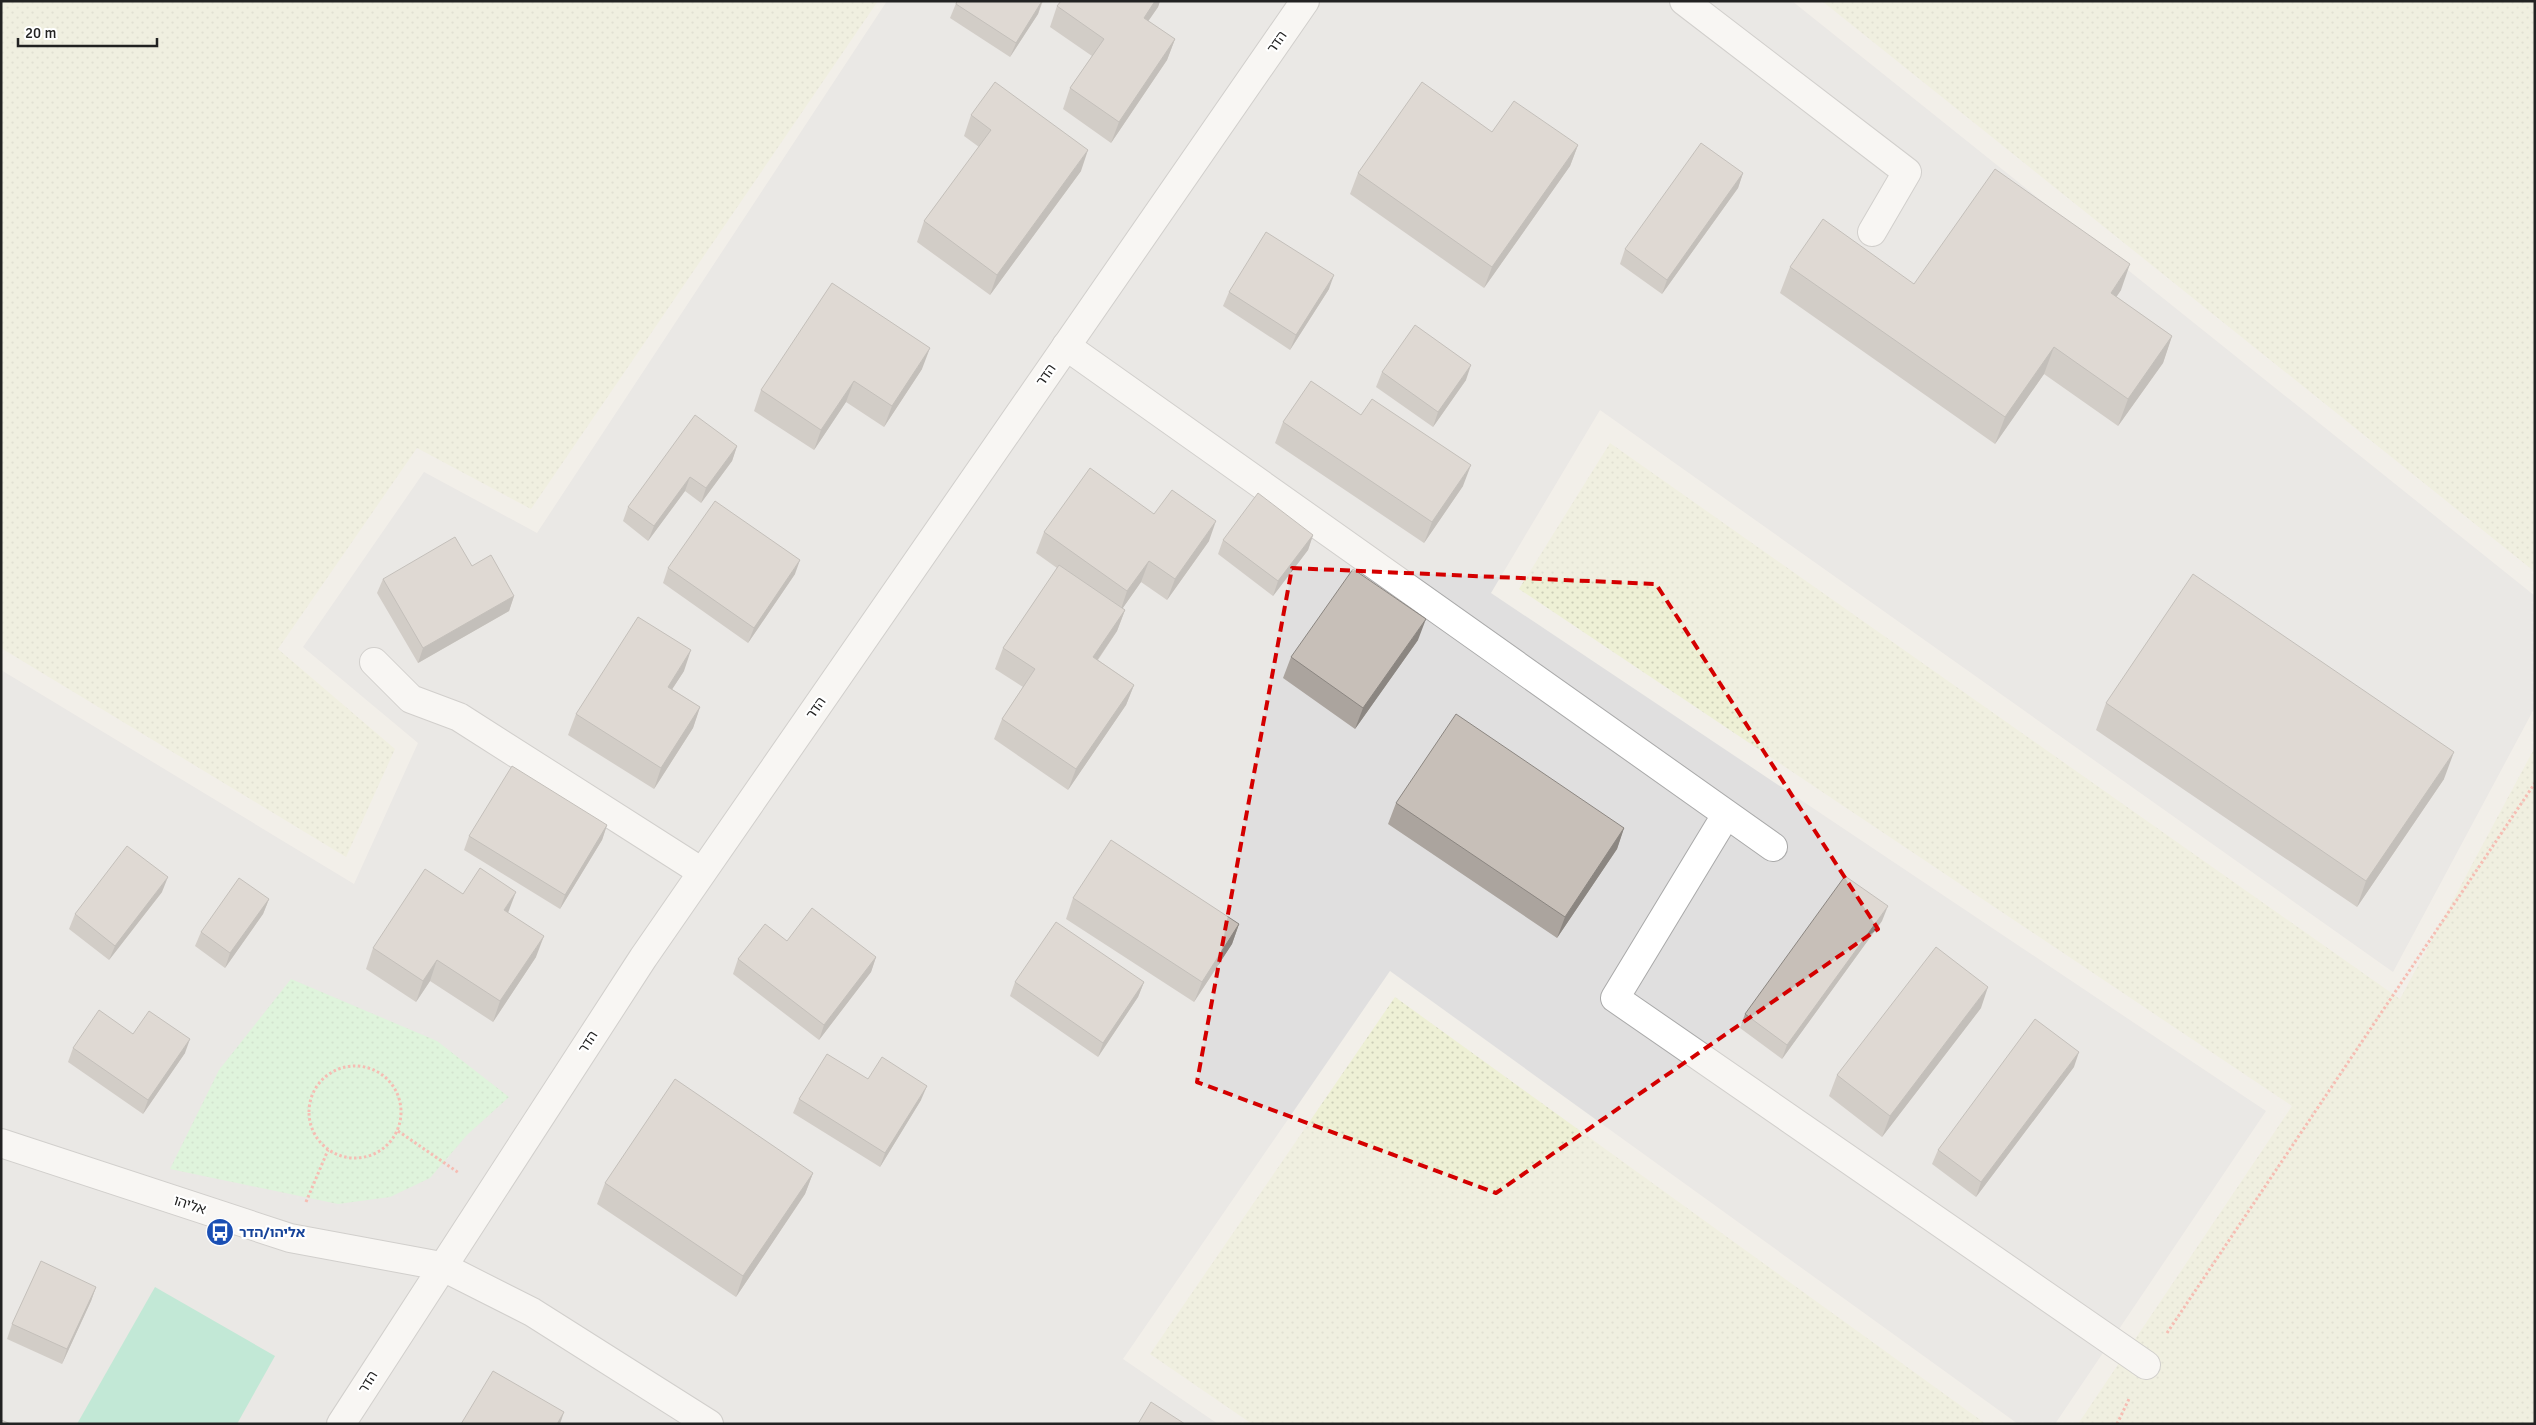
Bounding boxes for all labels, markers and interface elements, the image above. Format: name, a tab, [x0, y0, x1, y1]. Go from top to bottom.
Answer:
scale bar	[18, 15, 156, 47]
text: 20 m	[25, 24, 56, 42]
street label: הדר	[1263, 28, 1291, 56]
street label: הדר	[1032, 361, 1060, 389]
street label: הדר	[802, 694, 830, 722]
street label: הדר	[575, 1028, 601, 1056]
street label: אליהו	[172, 1192, 208, 1218]
bus stop icon: אליהו/הדר	[205, 1217, 235, 1247]
place label: אליהו/הדר	[239, 1224, 306, 1241]
street label: הדר	[355, 1368, 381, 1396]

